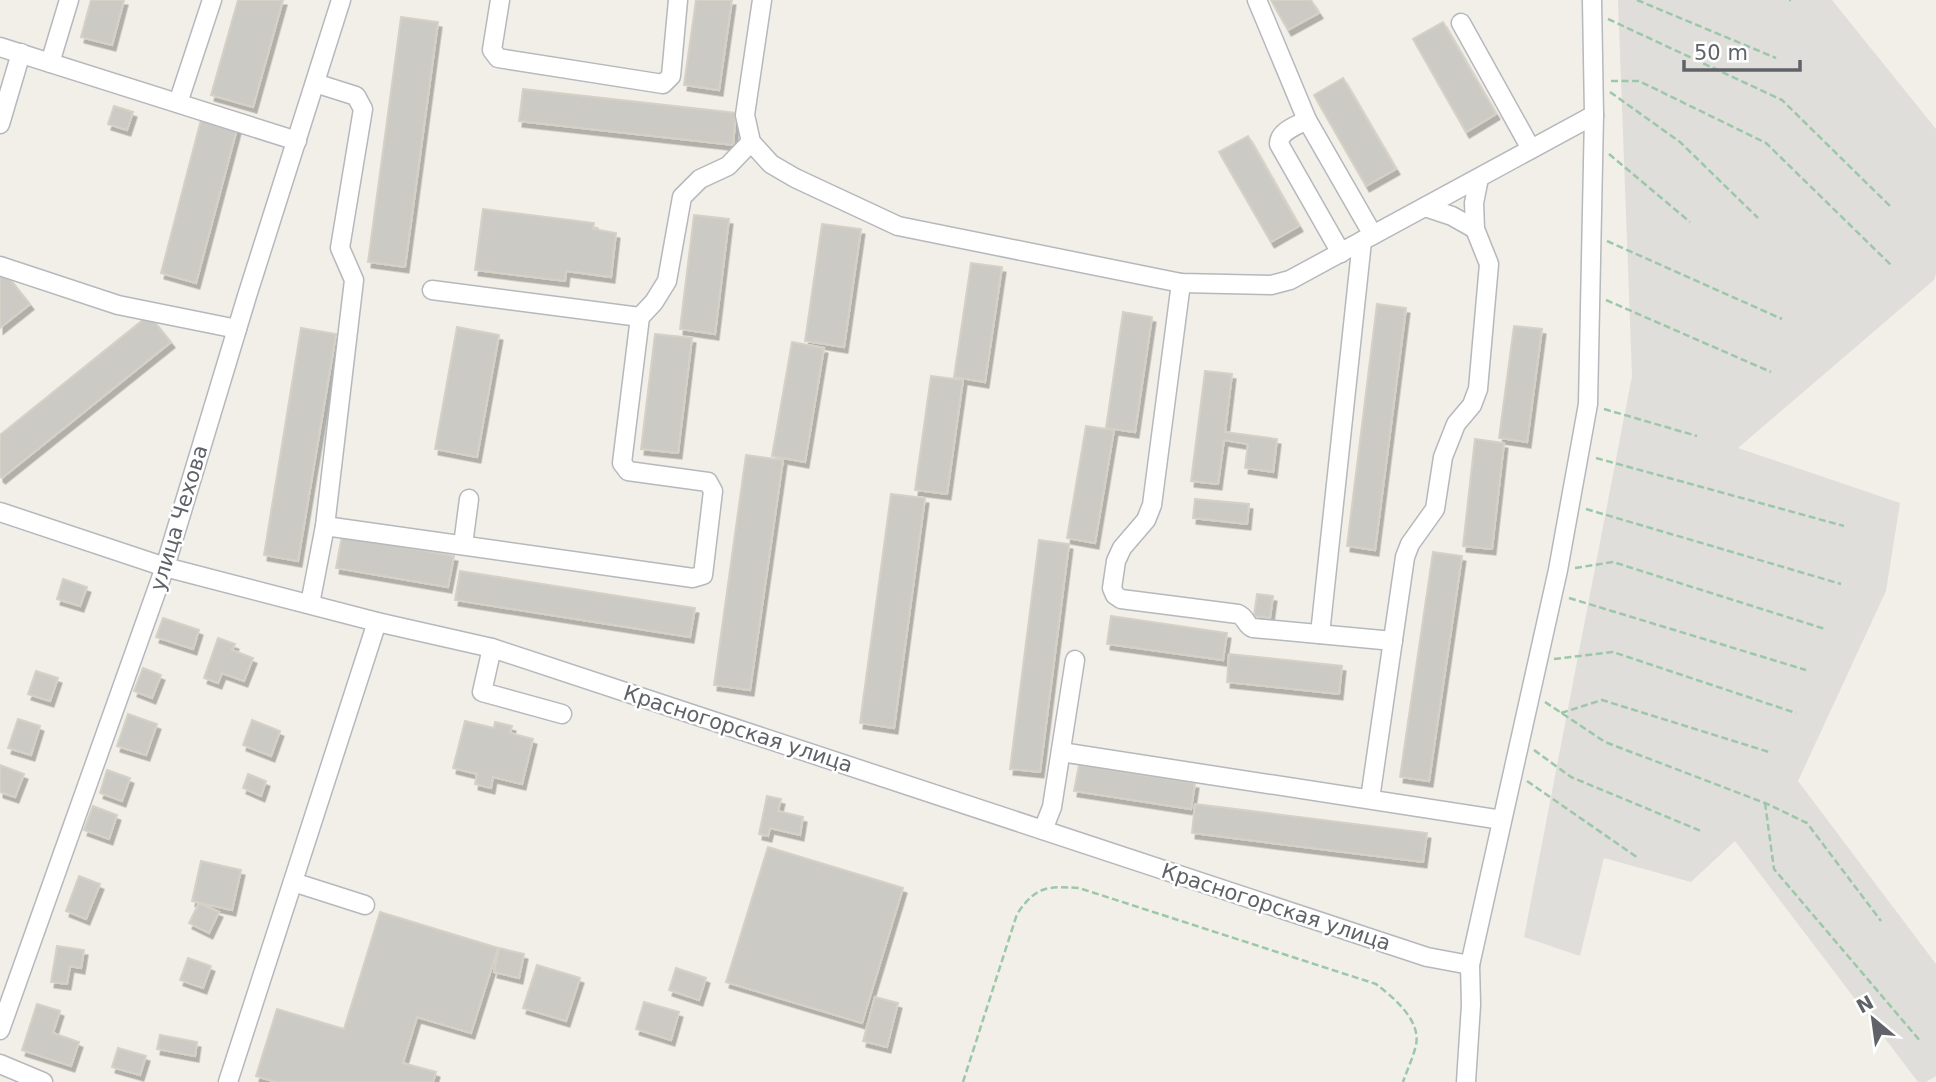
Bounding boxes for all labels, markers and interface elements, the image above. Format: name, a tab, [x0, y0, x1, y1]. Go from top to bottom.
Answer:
scale bar	[1684, 28, 1800, 72]
text: 50 m	[1694, 41, 1748, 65]
street label: улица Чехова	[145, 442, 213, 594]
street label: Красногорская улица	[620, 681, 856, 777]
street label: Красногорская улица	[1158, 859, 1394, 955]
north arrow	[1838, 984, 1908, 1054]
text: N	[1852, 991, 1877, 1018]

